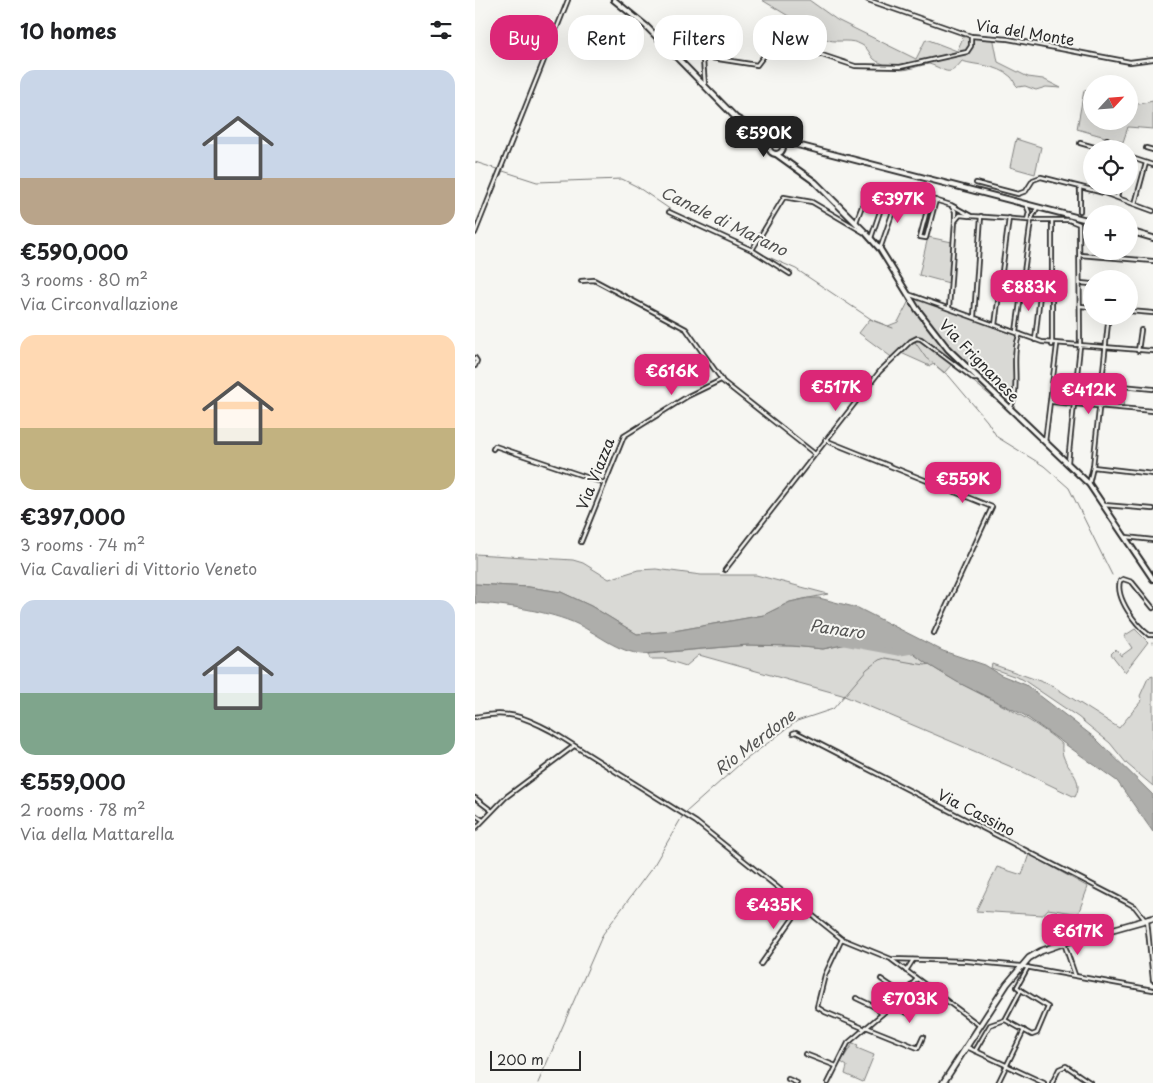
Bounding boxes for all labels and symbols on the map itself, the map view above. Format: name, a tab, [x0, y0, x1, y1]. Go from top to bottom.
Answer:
street label: Via del Monte	[974, 12, 1076, 51]
north arrow	[1083, 75, 1137, 130]
pin: €590K	[729, 116, 799, 158]
water label: Canale di Marano	[657, 179, 793, 262]
pin: €397K	[863, 182, 933, 224]
pin: €883K	[994, 270, 1064, 312]
street label: Via Frignanese	[934, 313, 1026, 407]
pin: €616K	[637, 354, 707, 396]
pin: €517K	[801, 370, 871, 412]
pin: €412K	[1054, 372, 1124, 415]
street label: Via Viazza	[570, 433, 620, 513]
pin: €559K	[928, 462, 998, 504]
water label: Panaro	[808, 612, 867, 644]
water label: Rio Merdone	[709, 702, 801, 780]
street label: Via Cassino	[934, 782, 1020, 841]
pin: €435K	[739, 888, 809, 930]
pin: €617K	[1043, 914, 1113, 956]
pin: €703K	[875, 982, 945, 1024]
scale bar	[490, 1048, 581, 1071]

